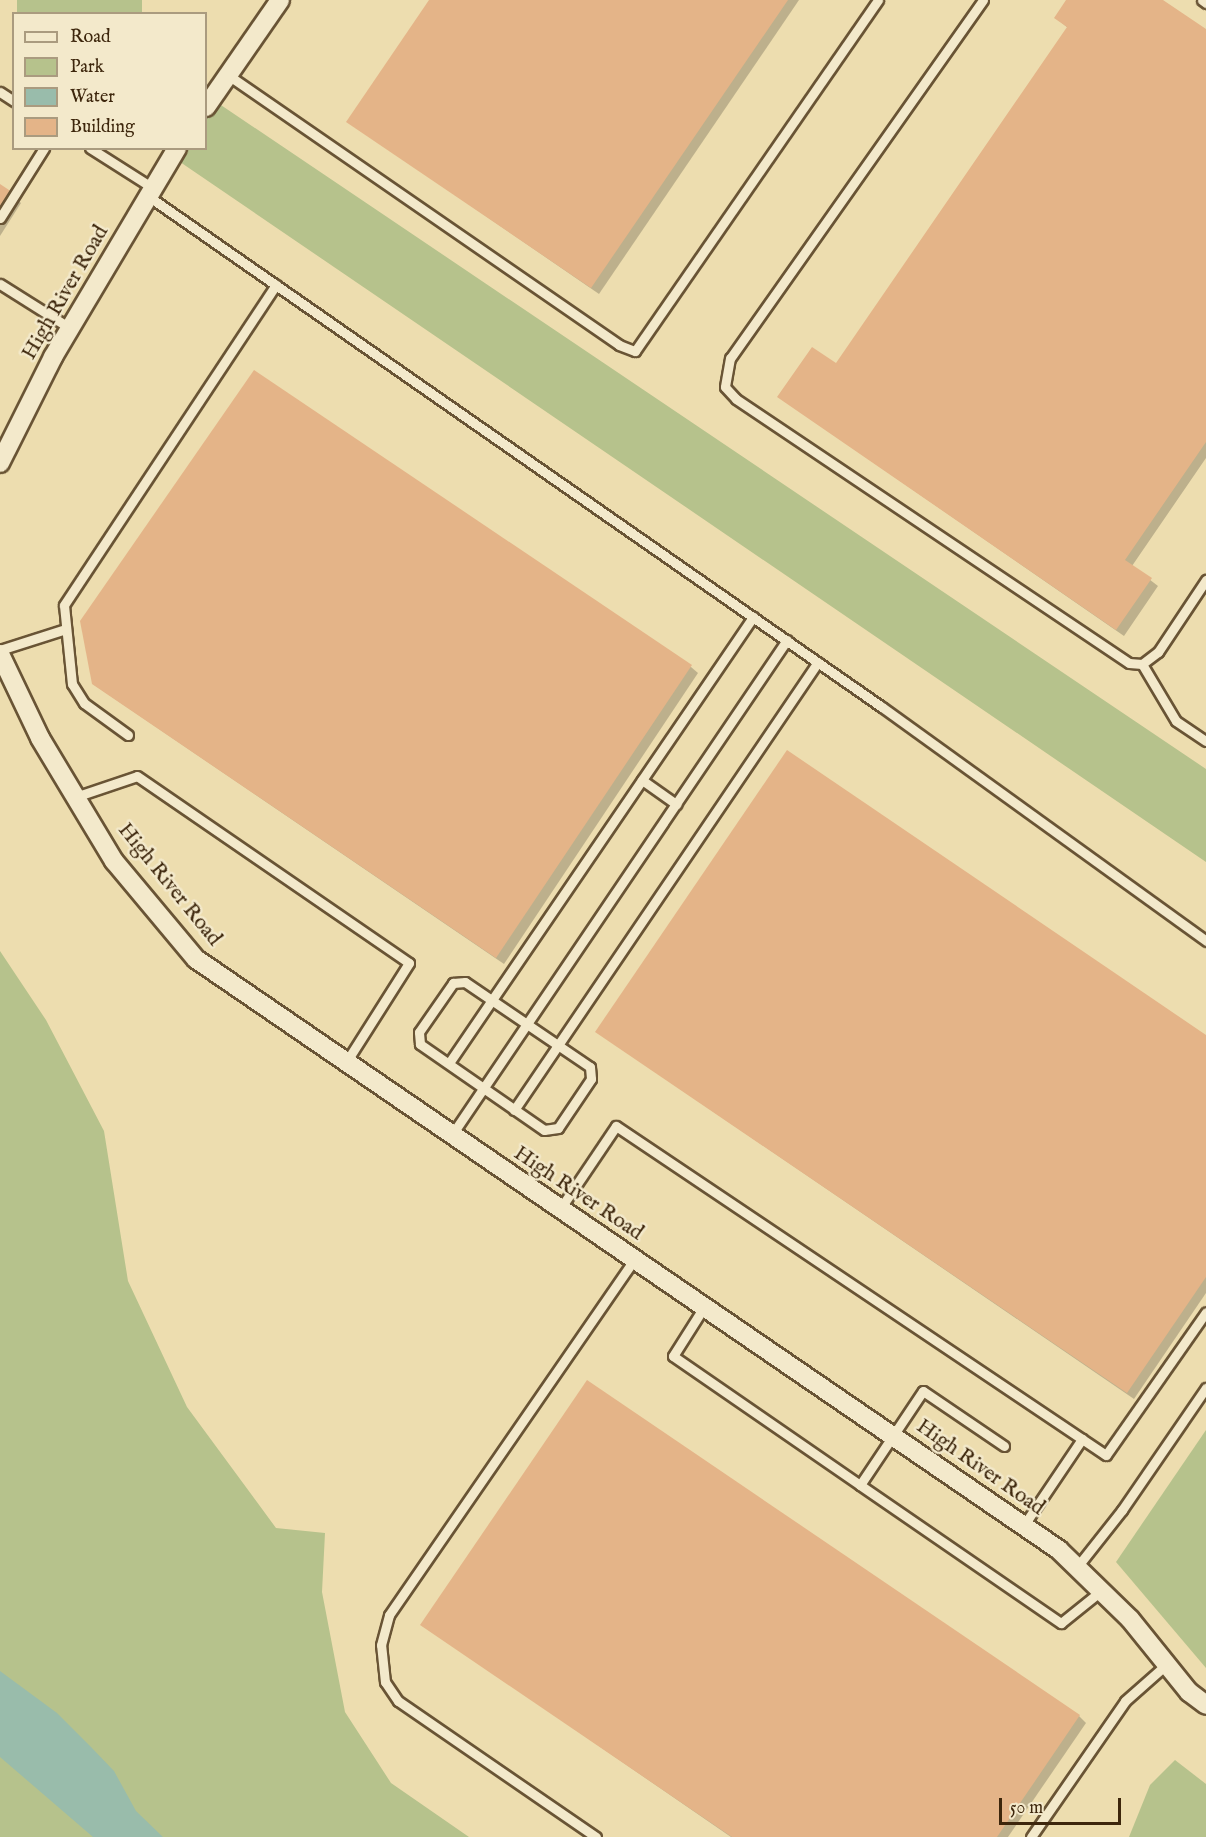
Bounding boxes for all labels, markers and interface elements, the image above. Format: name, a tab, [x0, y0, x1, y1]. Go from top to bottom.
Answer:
legend	[12, 12, 207, 150]
text: Road	[70, 26, 111, 49]
text: Park	[70, 56, 104, 79]
text: Water	[70, 86, 115, 109]
text: Building	[70, 116, 135, 139]
street label: High River Road	[17, 221, 115, 365]
street label: High River Road	[112, 818, 226, 952]
street label: High River Road	[508, 1141, 648, 1247]
street label: High River Road	[911, 1414, 1049, 1522]
scale bar	[1002, 1786, 1124, 1824]
text: 50 m	[1010, 1797, 1043, 1820]

